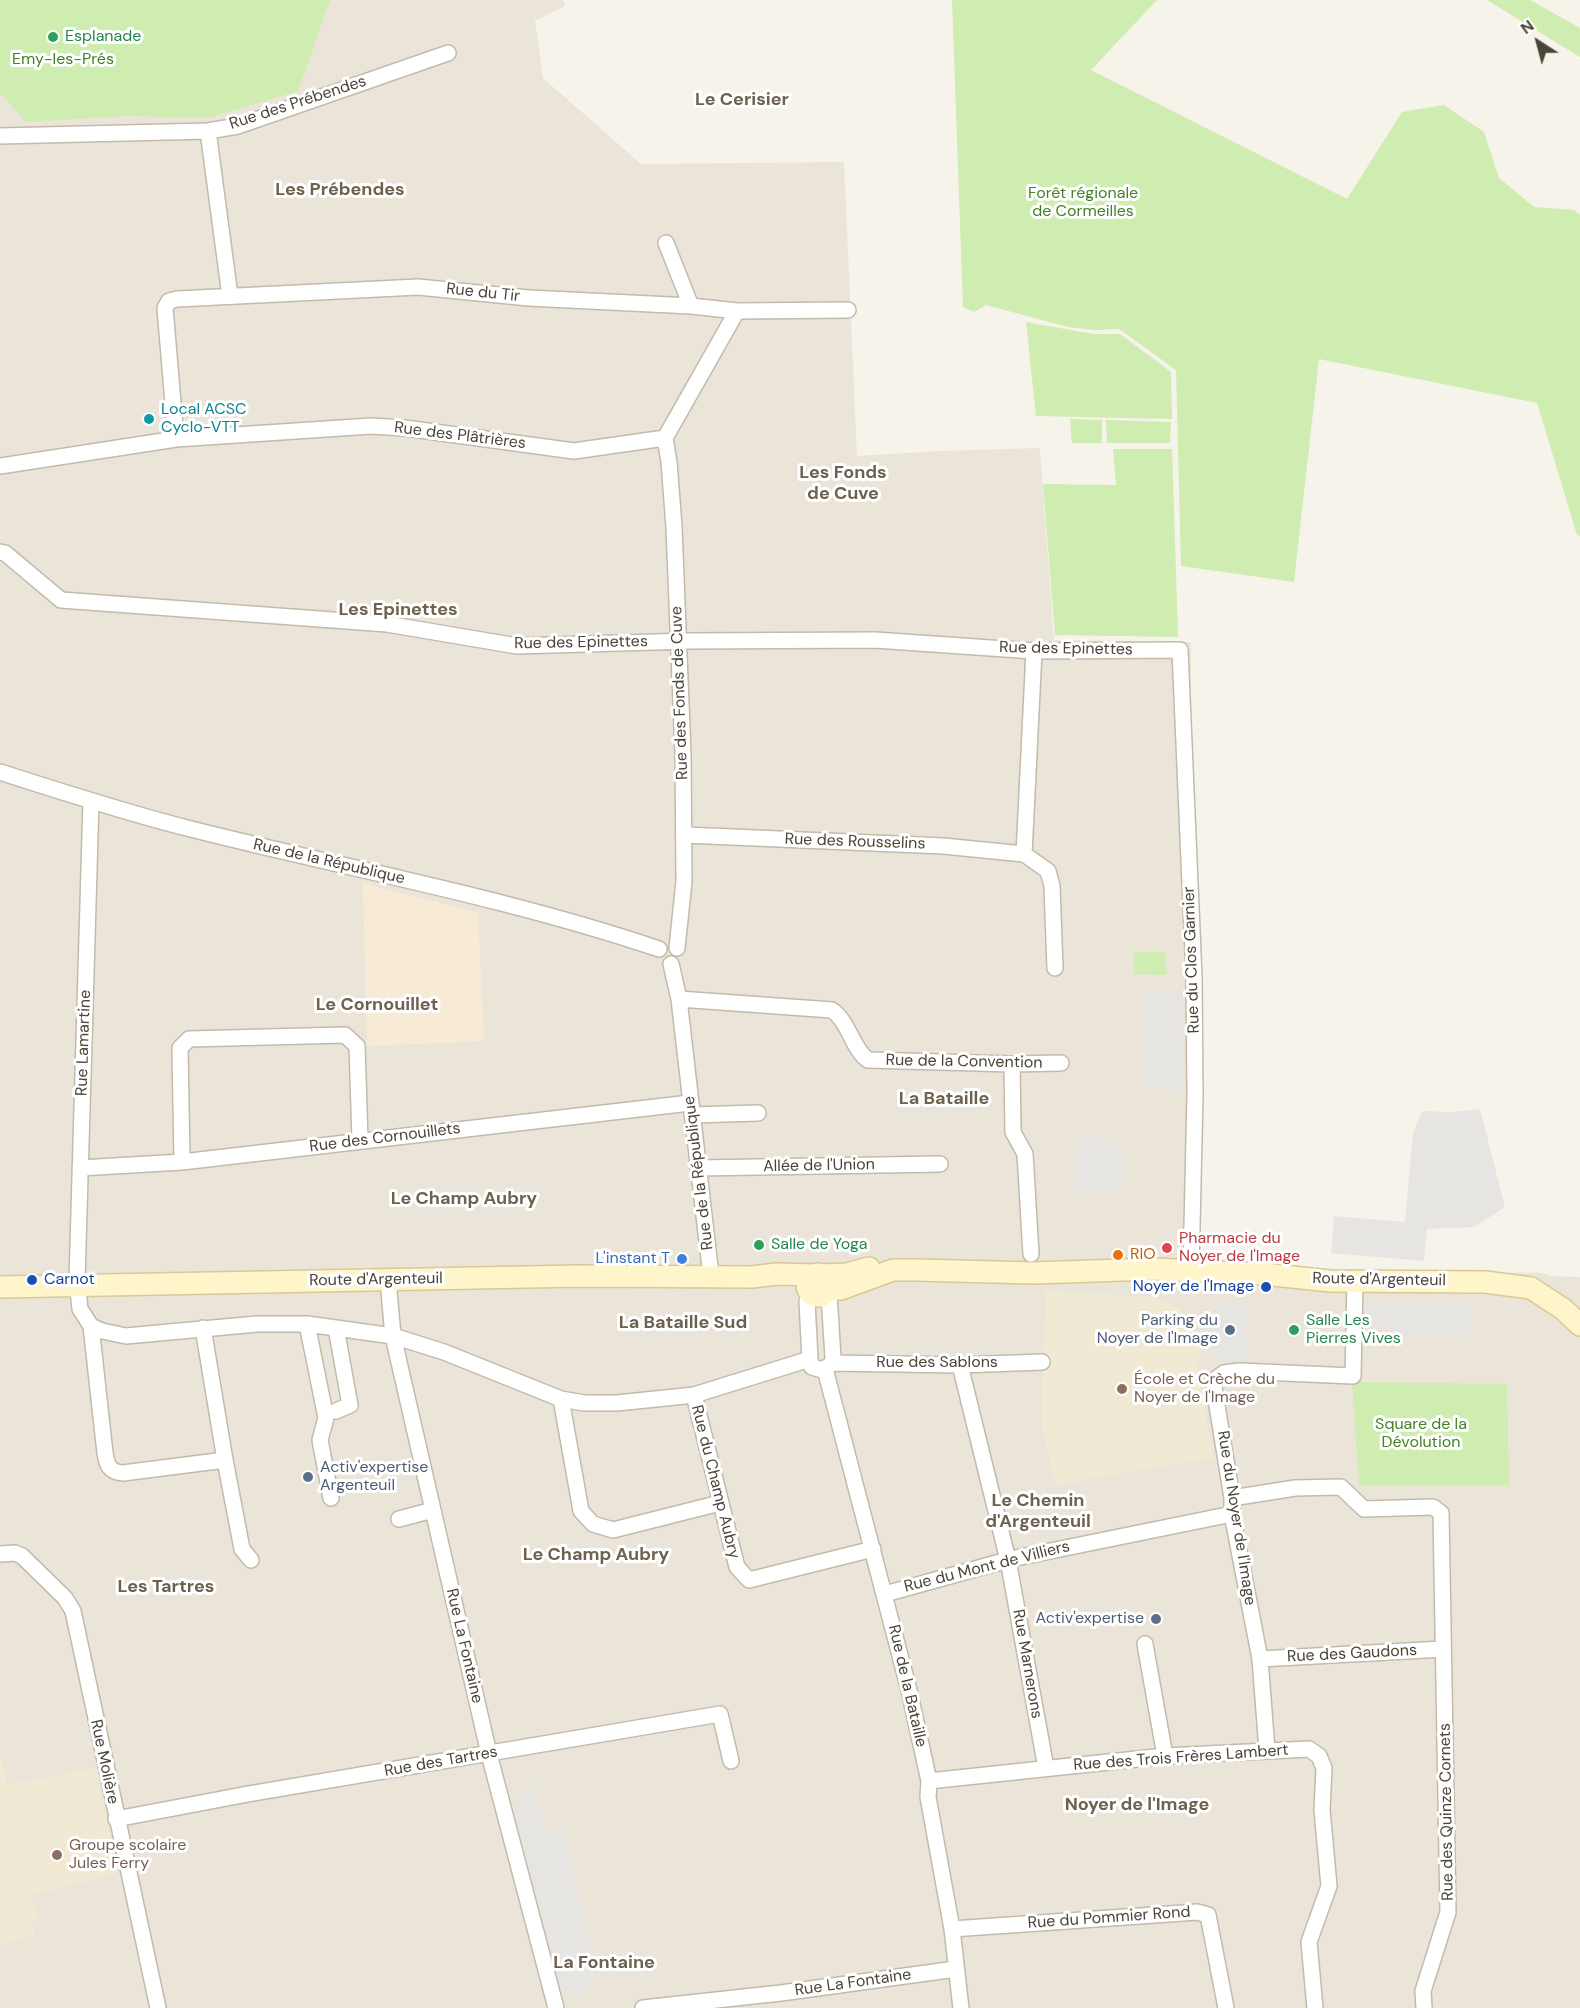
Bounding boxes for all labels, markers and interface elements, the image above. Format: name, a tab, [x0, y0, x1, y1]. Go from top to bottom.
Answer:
north arrow	[1508, 12, 1568, 72]
text: N	[1516, 15, 1538, 39]
place label: Esplanade	[65, 27, 141, 47]
marker: Esplanade	[46, 30, 60, 44]
park label: Emy-les-Prés	[12, 50, 114, 70]
street label: Rue des Prébendes	[227, 72, 369, 134]
district label: Le Cerisier	[695, 89, 789, 111]
district label: Les Prébendes	[275, 179, 405, 201]
park label: Forêt régionale de Cormeilles	[1028, 184, 1138, 222]
street label: Rue du Tir	[445, 280, 521, 306]
place label: Local ACSC Cyclo-VTT	[161, 400, 246, 438]
marker: Local ACSC Cyclo-VTT	[142, 412, 156, 426]
street label: Rue des Plâtrières	[393, 418, 527, 454]
district label: Les Fonds de Cuve	[799, 462, 887, 504]
district label: Les Epinettes	[338, 599, 458, 621]
street label: Rue des Fonds de Cuve	[667, 606, 693, 780]
street label: Rue des Epinettes	[514, 632, 648, 654]
street label: Rue des Epinettes	[999, 638, 1133, 660]
street label: Rue des Rousselins	[784, 830, 926, 854]
street label: Rue de la République	[251, 835, 407, 889]
street label: Rue du Clos Garnier	[1180, 886, 1204, 1034]
street label: Rue Lamartine	[73, 989, 95, 1097]
district label: Le Cornouillet	[316, 994, 438, 1016]
street label: Rue de la Convention	[885, 1051, 1043, 1073]
district label: La Bataille	[899, 1088, 989, 1110]
street label: Rue de la République	[680, 1095, 718, 1251]
street label: Rue des Cornouillets	[308, 1119, 462, 1157]
street label: Allée de l'Union	[763, 1155, 875, 1177]
district label: Le Champ Aubry	[391, 1188, 537, 1210]
place label: Pharmacie du Noyer de l'Image	[1179, 1229, 1300, 1267]
place label: Salle de Yoga	[771, 1235, 868, 1255]
marker: Salle de Yoga	[752, 1238, 766, 1252]
marker: Pharmacie du Noyer de l'Image	[1160, 1241, 1174, 1255]
place label: RIO	[1130, 1245, 1156, 1265]
marker: RIO	[1111, 1248, 1125, 1262]
place label: L'instant T	[596, 1249, 670, 1269]
marker: L'instant T	[675, 1252, 689, 1266]
street label: Route d'Argenteuil	[309, 1269, 443, 1291]
street label: Route d'Argenteuil	[1312, 1269, 1446, 1291]
place label: Carnot	[44, 1270, 95, 1290]
marker: Carnot	[25, 1273, 39, 1287]
place label: Noyer de l'Image	[1133, 1277, 1254, 1297]
marker: Noyer de l'Image	[1259, 1280, 1273, 1294]
place label: Parking du Noyer de l'Image	[1097, 1311, 1218, 1349]
place label: Salle Les Pierres Vives	[1306, 1311, 1401, 1349]
district label: La Bataille Sud	[619, 1312, 747, 1334]
marker: Parking du Noyer de l'Image	[1223, 1323, 1237, 1337]
marker: Salle Les Pierres Vives	[1287, 1323, 1301, 1337]
street label: Rue des Sablons	[876, 1353, 998, 1373]
place label: École et Crèche du Noyer de l'Image	[1134, 1370, 1275, 1408]
marker: École et Crèche du Noyer de l'Image	[1115, 1382, 1129, 1396]
street label: Rue du Champ Aubry	[687, 1403, 743, 1561]
park label: Square de la Dévolution	[1375, 1415, 1467, 1453]
street label: Rue du Noyer de l'Image	[1213, 1429, 1259, 1607]
place label: Activ'expertise Argenteuil	[320, 1458, 428, 1496]
marker: Activ'expertise Argenteuil	[301, 1470, 315, 1484]
district label: Le Chemin d'Argenteuil	[985, 1490, 1091, 1532]
street label: Rue du Mont de Villiers	[902, 1537, 1072, 1597]
district label: Le Champ Aubry	[523, 1544, 669, 1566]
district label: Les Tartres	[118, 1576, 214, 1598]
street label: Rue La Fontaine	[441, 1587, 487, 1705]
street label: Rue Marnerons	[1008, 1608, 1046, 1720]
place label: Activ'expertise	[1036, 1609, 1144, 1629]
marker: Activ'expertise	[1149, 1612, 1163, 1626]
street label: Rue de la Bataille	[884, 1623, 930, 1749]
street label: Rue des Gaudons	[1287, 1641, 1417, 1667]
street label: Rue Molière	[86, 1718, 122, 1806]
street label: Rue des Quinze Cornets	[1436, 1723, 1458, 1901]
street label: Rue des Trois Frères Lambert	[1073, 1741, 1289, 1775]
street label: Rue des Tartres	[383, 1743, 499, 1781]
district label: Noyer de l'Image	[1065, 1794, 1209, 1816]
place label: Groupe scolaire Jules Ferry	[69, 1836, 186, 1874]
marker: Groupe scolaire Jules Ferry	[50, 1848, 64, 1862]
street label: Rue du Pommier Rond	[1027, 1903, 1191, 1933]
district label: La Fontaine	[553, 1952, 655, 1974]
street label: Rue La Fontaine	[794, 1965, 912, 2001]

